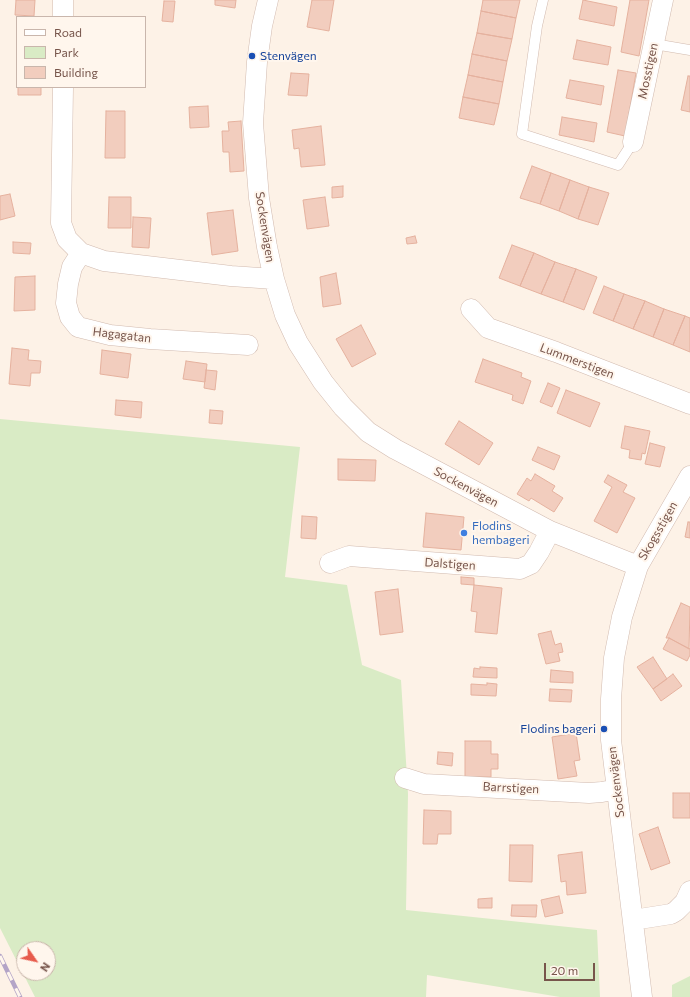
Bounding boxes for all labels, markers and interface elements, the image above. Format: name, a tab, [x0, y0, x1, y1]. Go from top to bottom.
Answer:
legend	[16, 16, 146, 88]
text: Road	[54, 25, 82, 39]
street label: Mosstigen	[635, 42, 661, 100]
text: Park	[54, 45, 79, 59]
place label: Stenvägen	[260, 49, 317, 63]
marker: Stenvägen	[247, 51, 257, 61]
text: Building	[54, 65, 98, 79]
street label: Sockenvägen	[252, 191, 278, 263]
street label: Hagagatan	[92, 324, 152, 346]
street label: Lummerstigen	[538, 340, 616, 382]
street label: Sockenvägen	[431, 464, 501, 510]
street label: Skogsstigen	[635, 499, 681, 563]
place label: Flodins hembageri	[472, 519, 530, 547]
marker: Flodins hembageri	[459, 528, 469, 538]
street label: Dalstigen	[424, 555, 476, 573]
place label: Flodins bageri	[520, 722, 596, 736]
marker: Flodins bageri	[599, 724, 609, 734]
street label: Sockenvägen	[605, 746, 627, 818]
street label: Barrstigen	[482, 779, 540, 797]
north arrow	[16, 941, 56, 981]
scale bar	[546, 955, 597, 981]
text: N	[38, 960, 53, 974]
text: 20 m	[551, 963, 578, 977]

